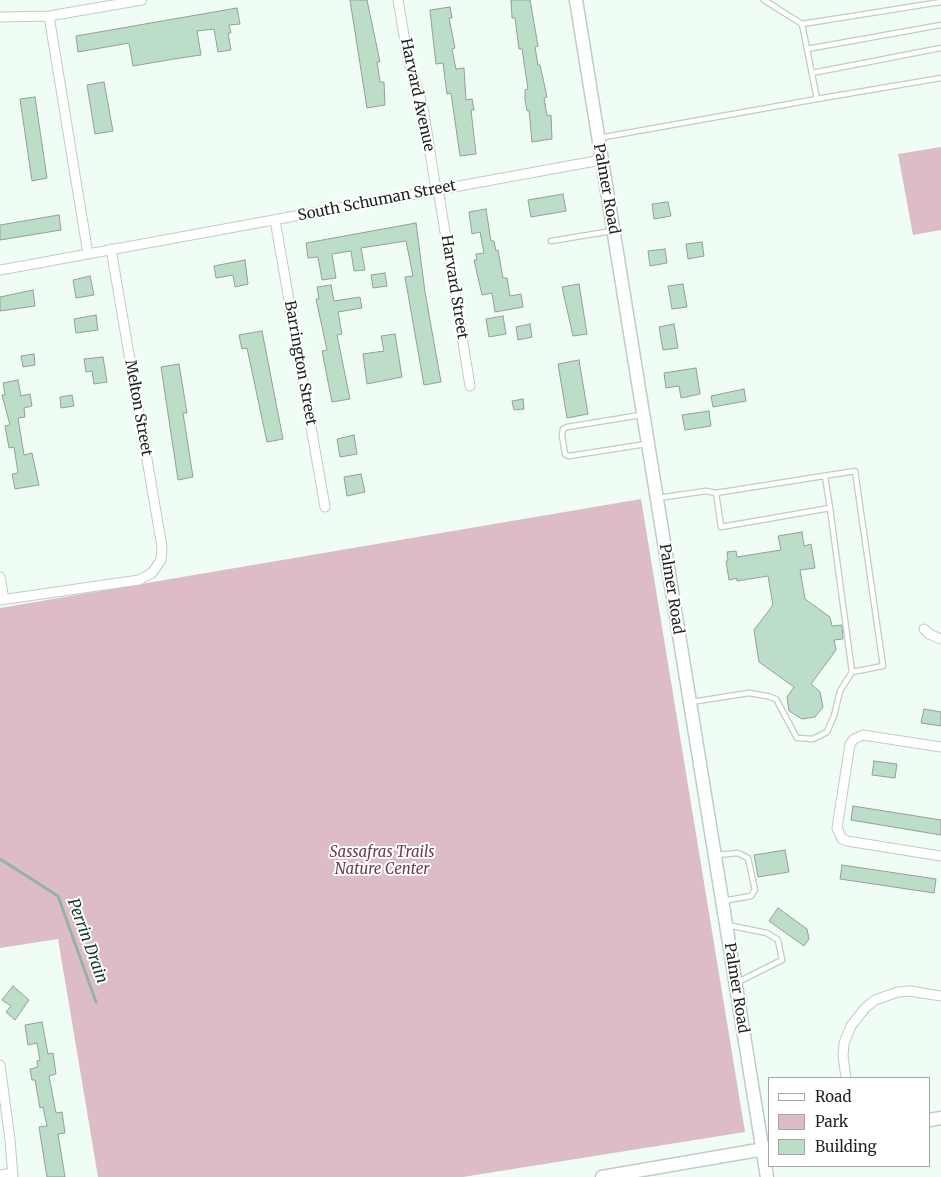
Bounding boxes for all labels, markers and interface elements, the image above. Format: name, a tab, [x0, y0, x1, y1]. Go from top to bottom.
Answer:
street label: Harvard Avenue	[396, 37, 438, 153]
street label: Palmer Road	[589, 142, 623, 236]
street label: South Schuman Street	[296, 177, 458, 225]
street label: Harvard Street	[437, 234, 471, 340]
street label: Barrington Street	[280, 299, 320, 427]
street label: Melton Street	[121, 358, 155, 458]
street label: Palmer Road	[655, 542, 687, 636]
park label: Sassafras Trails Nature Center	[329, 844, 435, 879]
water label: Perrin Drain	[63, 896, 111, 986]
street label: Palmer Road	[720, 941, 752, 1035]
legend	[768, 1077, 931, 1167]
text: Road	[815, 1087, 851, 1106]
text: Park	[815, 1112, 848, 1131]
text: Building	[815, 1137, 877, 1156]

